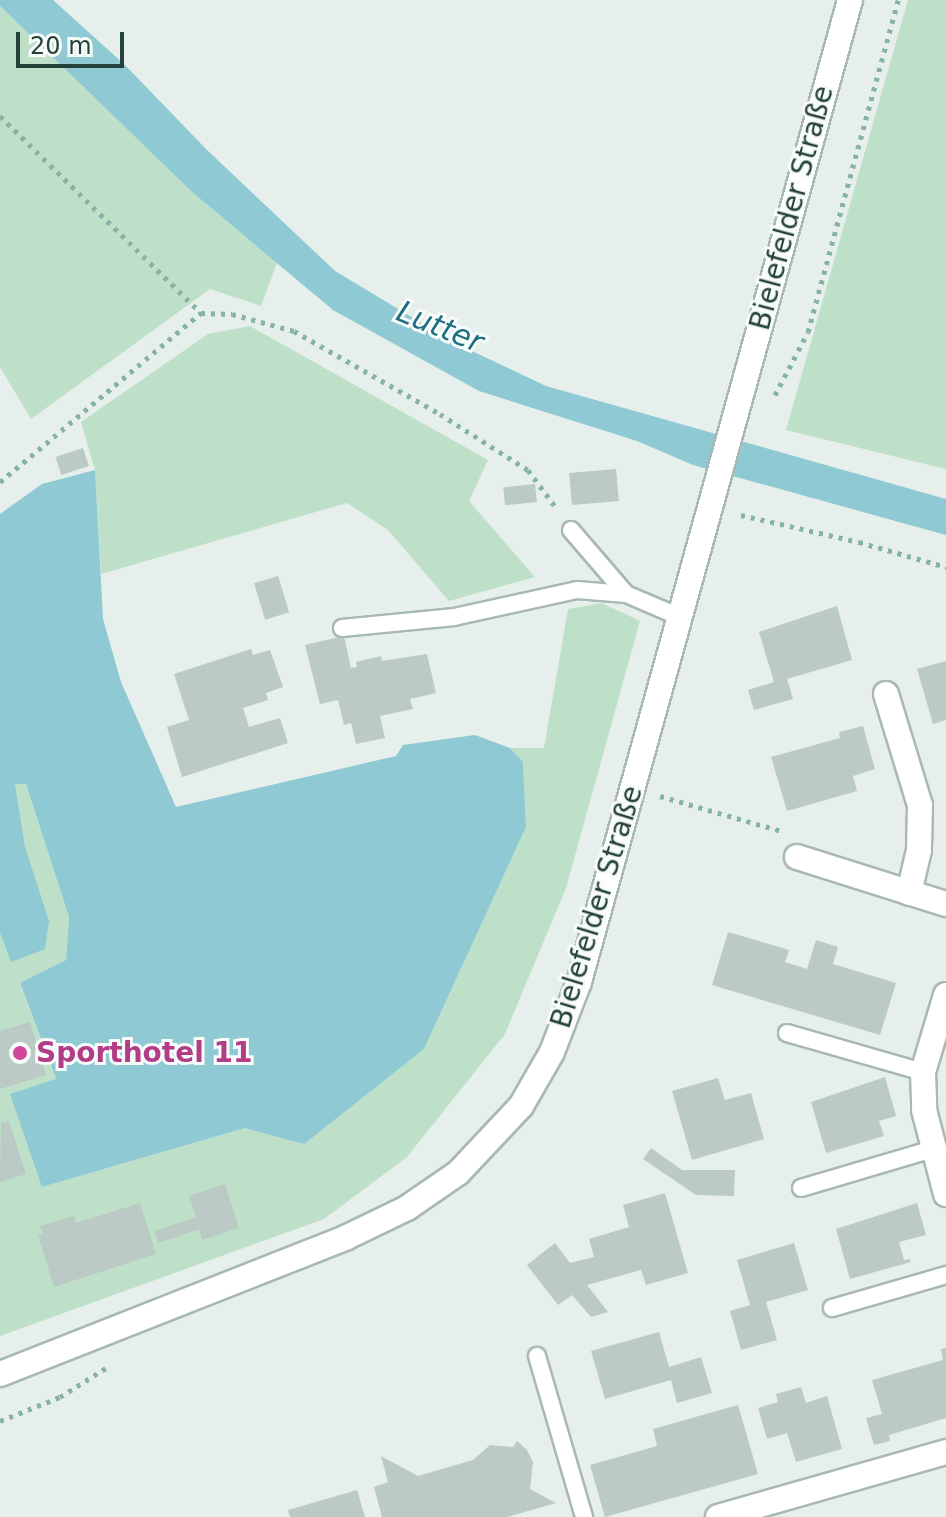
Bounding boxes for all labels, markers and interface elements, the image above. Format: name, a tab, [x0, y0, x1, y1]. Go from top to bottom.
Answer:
scale bar	[20, 16, 128, 66]
text: 20 m	[30, 32, 92, 60]
street label: Bielefelder Straße	[743, 82, 841, 334]
water label: Lutter	[392, 293, 488, 361]
street label: Bielefelder Straße	[544, 782, 650, 1032]
place label: Sporthotel 11	[36, 1036, 252, 1070]
marker: Sporthotel 11	[11, 1044, 29, 1062]

